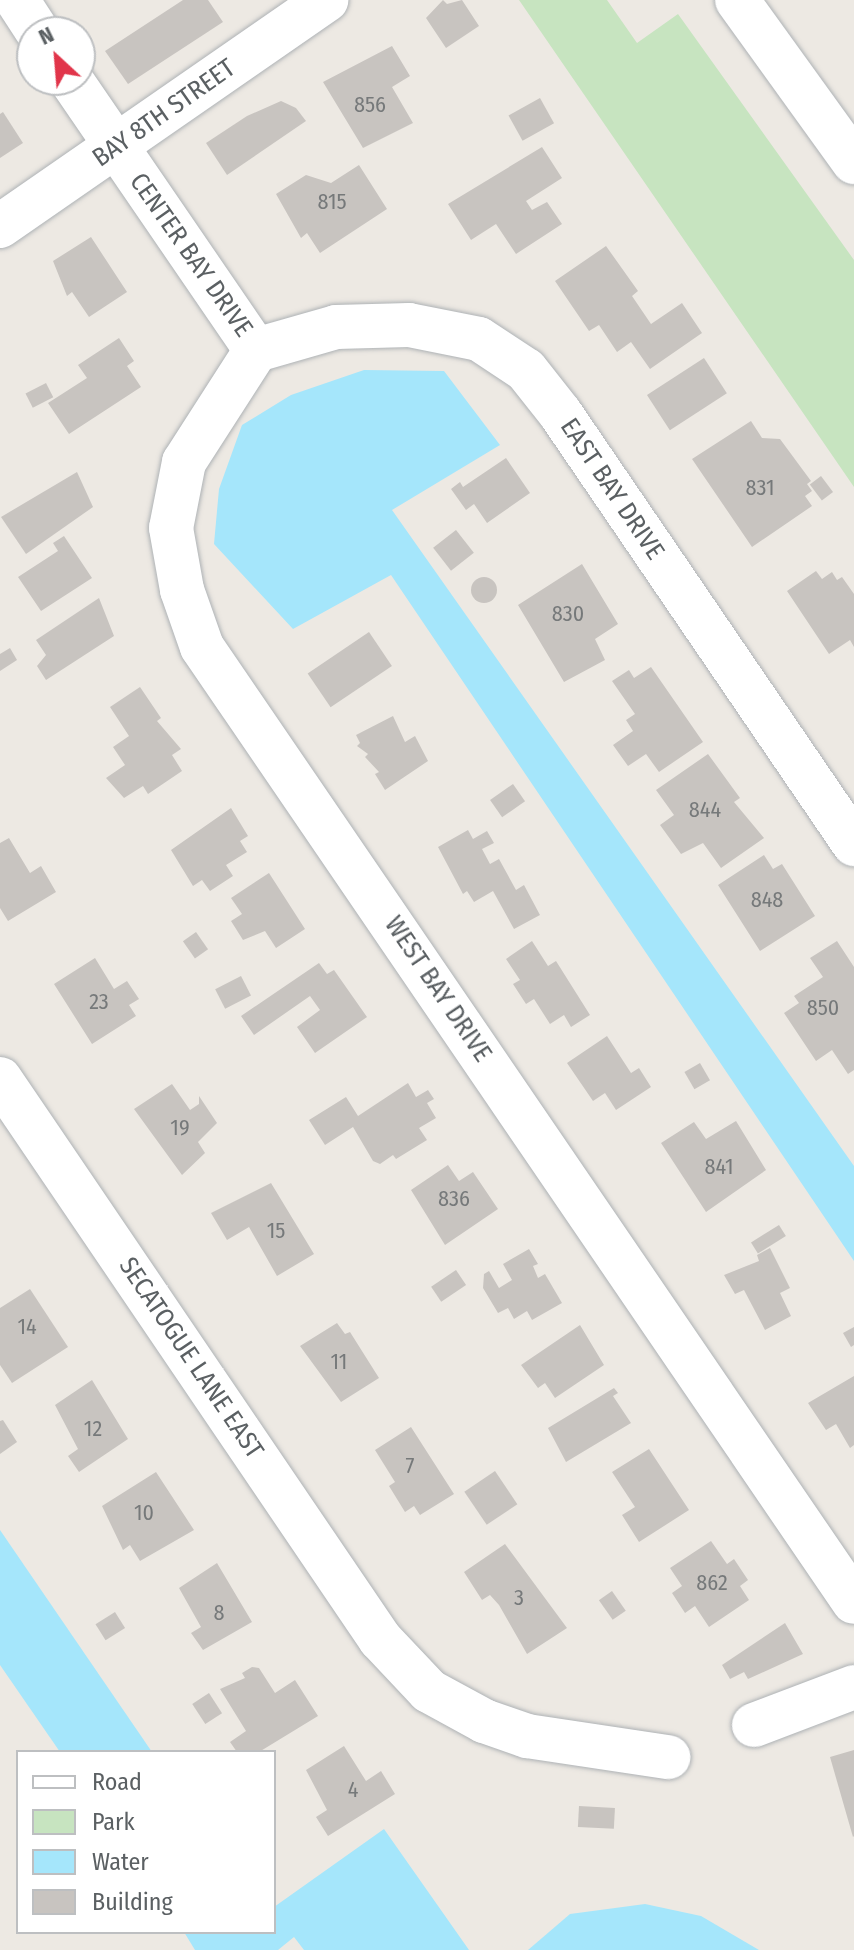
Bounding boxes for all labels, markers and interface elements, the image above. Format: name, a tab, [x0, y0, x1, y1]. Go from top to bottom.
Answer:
north arrow	[16, 16, 96, 96]
text: N	[34, 21, 58, 51]
street label: BAY 8TH STREET	[87, 52, 241, 174]
house number: 856	[354, 92, 386, 118]
street label: CENTER BAY DRIVE	[123, 167, 259, 343]
house number: 815	[317, 189, 347, 215]
street label: EAST BAY DRIVE	[553, 413, 671, 565]
house number: 831	[746, 475, 774, 501]
house number: 830	[552, 601, 584, 627]
house number: 844	[689, 797, 721, 823]
house number: 848	[751, 887, 783, 913]
street label: WEST BAY DRIVE	[378, 910, 498, 1068]
house number: 23	[89, 989, 109, 1015]
house number: 850	[807, 995, 839, 1021]
house number: 19	[170, 1115, 190, 1141]
house number: 841	[704, 1154, 734, 1180]
house number: 836	[438, 1186, 470, 1212]
house number: 15	[267, 1218, 285, 1244]
street label: SECATOGUE LANE EAST	[112, 1252, 270, 1464]
house number: 14	[17, 1314, 37, 1340]
house number: 11	[331, 1349, 347, 1375]
house number: 12	[84, 1416, 102, 1442]
house number: 7	[406, 1453, 414, 1479]
house number: 10	[134, 1500, 154, 1526]
house number: 862	[696, 1570, 728, 1596]
house number: 3	[514, 1585, 524, 1611]
house number: 8	[214, 1600, 224, 1626]
legend	[16, 1750, 276, 1934]
text: Road	[92, 1768, 142, 1796]
house number: 4	[348, 1777, 358, 1803]
text: Park	[92, 1808, 135, 1836]
text: Water	[92, 1848, 149, 1876]
text: Building	[92, 1888, 173, 1916]

